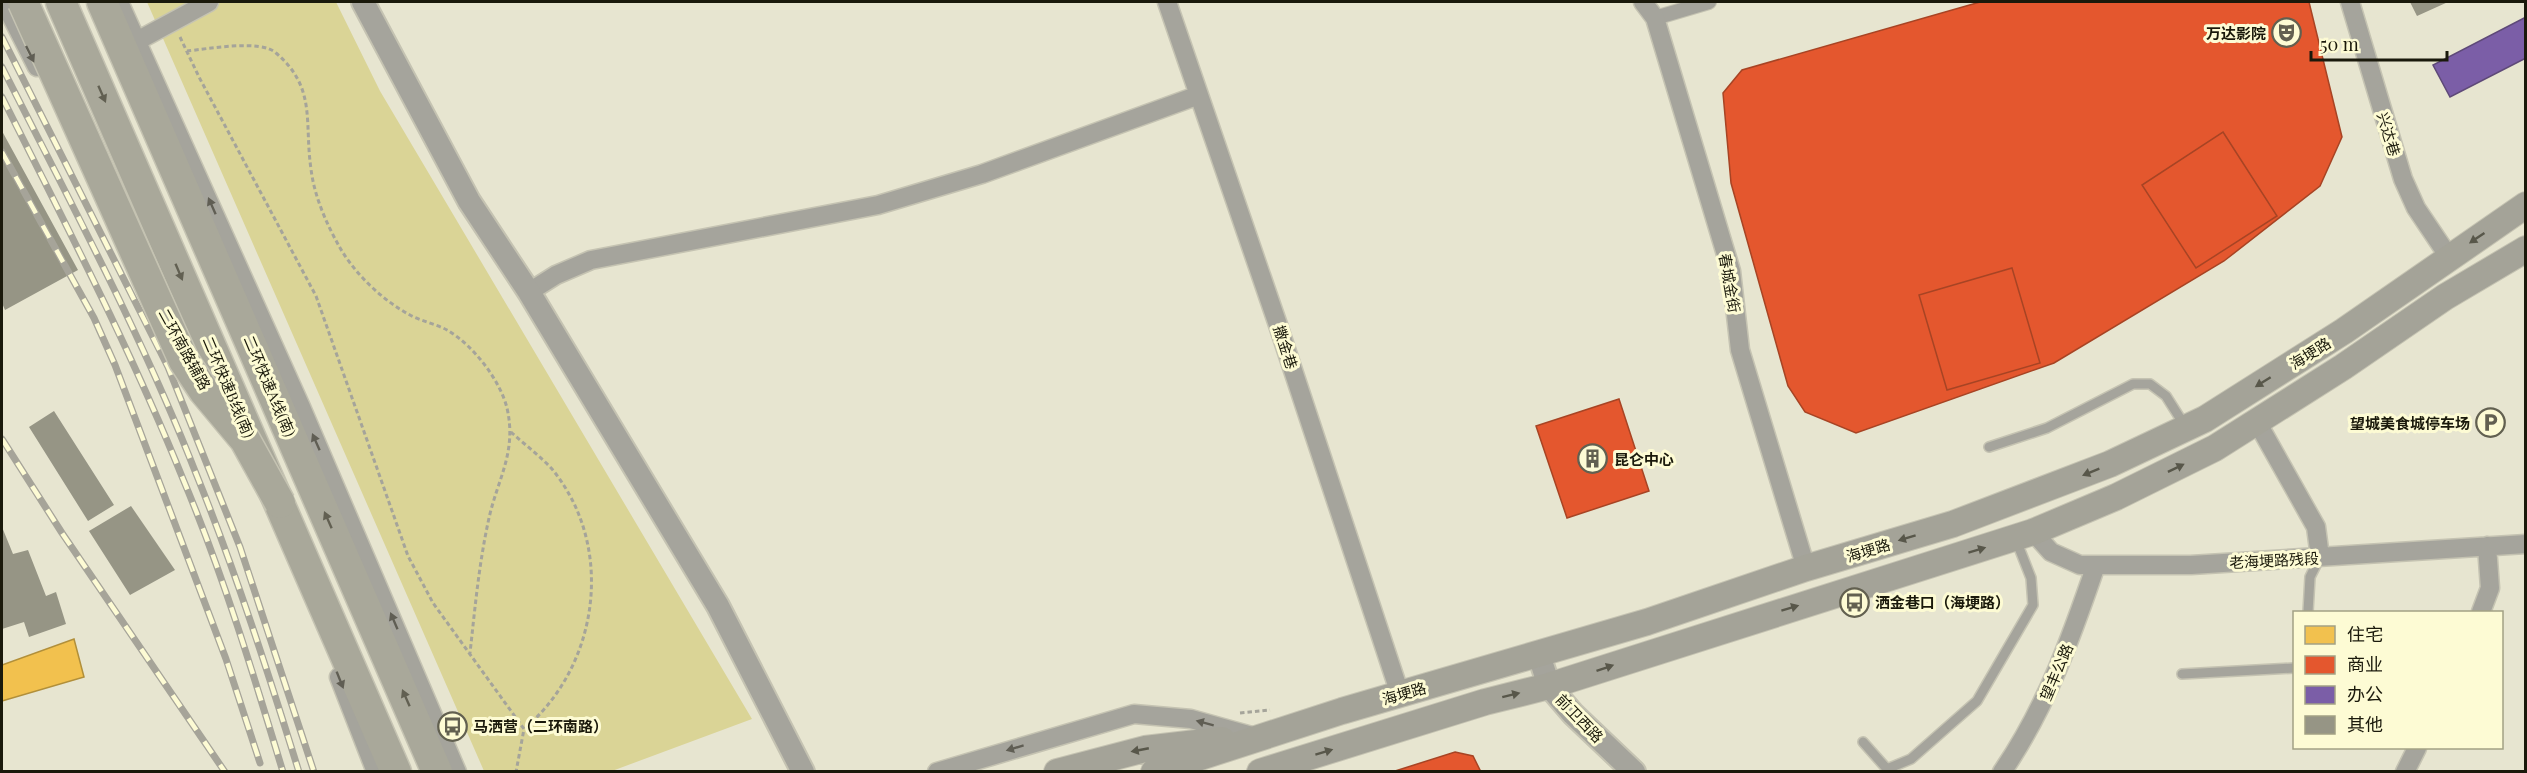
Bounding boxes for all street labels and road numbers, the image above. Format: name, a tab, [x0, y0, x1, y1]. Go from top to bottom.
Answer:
street label: 兴达巷	[2373, 110, 2405, 158]
street label: 春城金街	[1715, 252, 1745, 314]
street label: 二环南路辅路	[154, 305, 216, 393]
street label: 撒金巷	[1270, 323, 1302, 371]
street label: 二环快速A线(南)	[240, 332, 300, 440]
street label: 二环快速B线(南)	[199, 333, 259, 441]
street label: 海埂路	[2286, 333, 2334, 373]
street label: 海埂路	[1844, 534, 1892, 566]
street label: 老海埂路残段	[2229, 548, 2319, 572]
street label: 望丰公路	[2035, 640, 2077, 704]
street label: 海埂路	[1380, 677, 1428, 709]
street label: 前卫西路	[1552, 689, 1608, 747]

